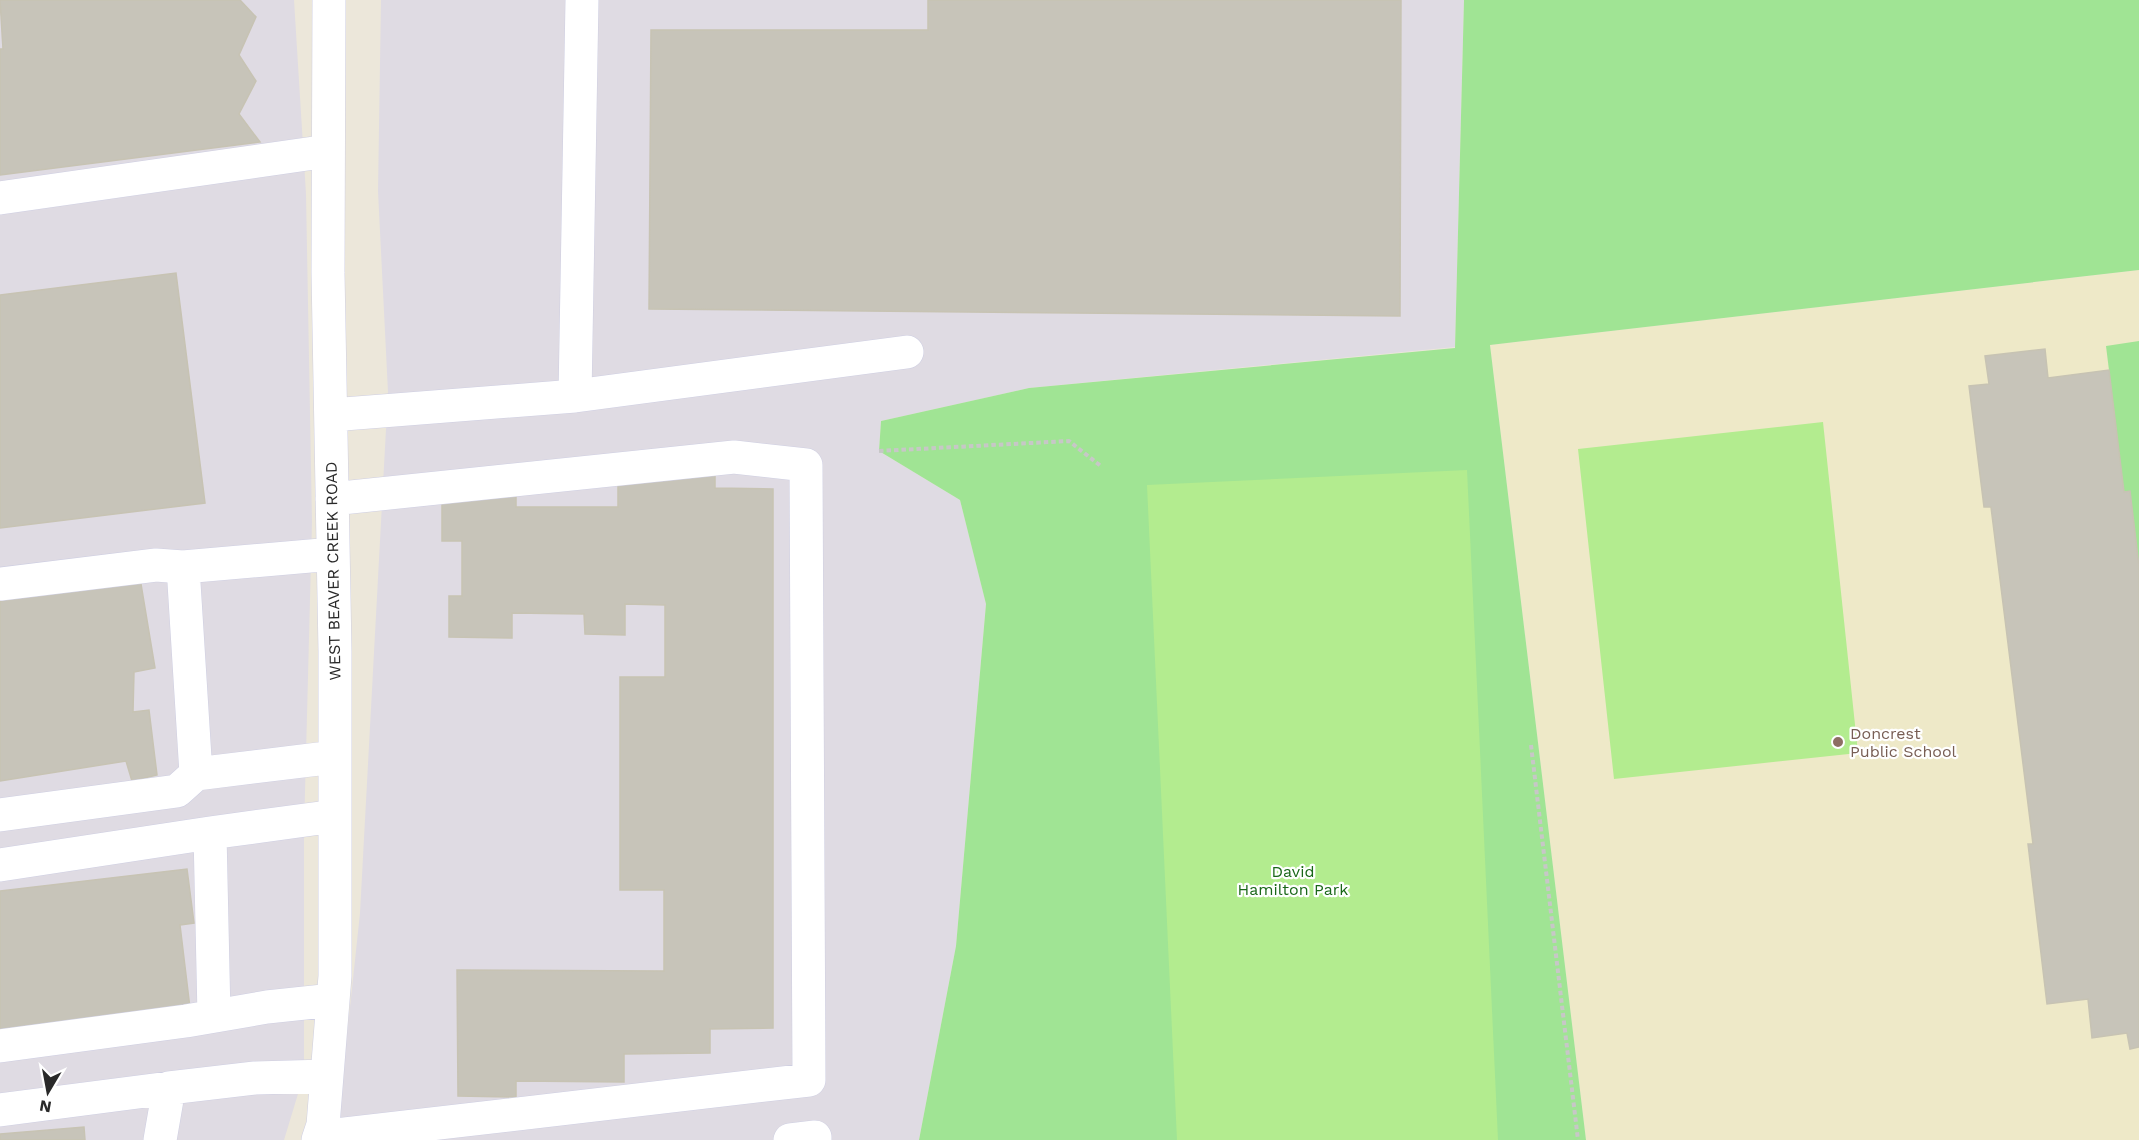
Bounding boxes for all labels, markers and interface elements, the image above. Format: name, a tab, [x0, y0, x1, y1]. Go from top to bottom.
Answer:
street label: WEST BEAVER CREEK ROAD	[322, 461, 344, 681]
place label: Doncrest Public School	[1850, 724, 1957, 761]
marker: Doncrest Public School	[1831, 735, 1845, 749]
park label: David Hamilton Park	[1238, 862, 1348, 899]
north arrow	[18, 1062, 78, 1122]
text: N	[38, 1096, 53, 1117]

